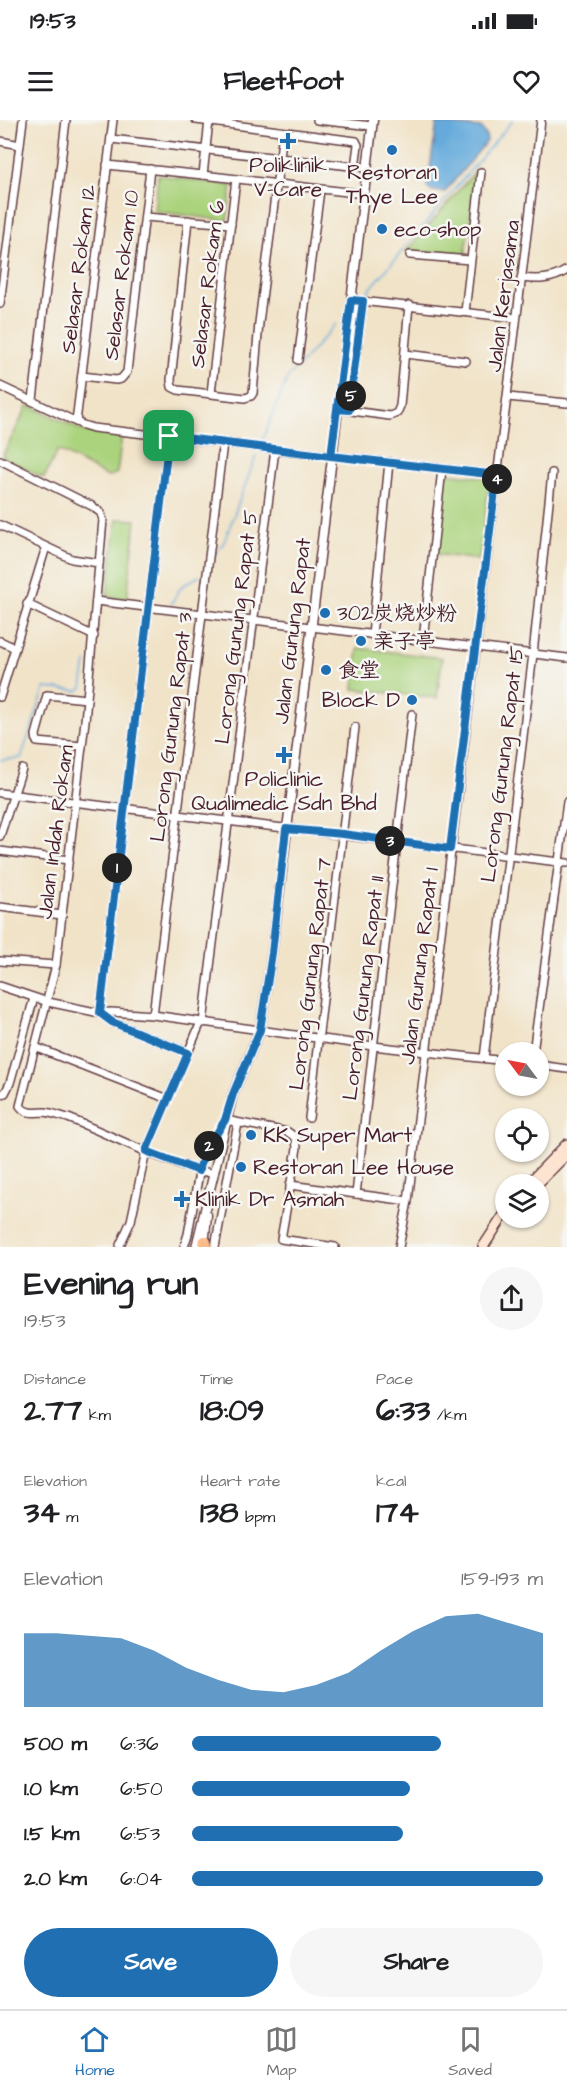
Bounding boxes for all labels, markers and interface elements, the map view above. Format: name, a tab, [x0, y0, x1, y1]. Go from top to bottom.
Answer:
text: 19:53	[30, 6, 76, 37]
text: Fleetfoot	[223, 62, 344, 100]
icon: menu	[24, 65, 57, 98]
icon: heart	[510, 65, 543, 98]
marker: Poliklinik V-Care	[279, 132, 297, 150]
marker: Restoran Thye Lee	[385, 143, 399, 157]
place label: Poliklinik V-Care	[249, 151, 327, 204]
place label: Restoran Thye Lee	[346, 158, 438, 213]
street label: Selasar Rokam 12	[54, 183, 103, 355]
street label: Selasar Rokam 10	[97, 188, 146, 362]
street label: Selasar Rokam 6	[183, 199, 232, 369]
place label: eco-shop	[394, 215, 482, 245]
street label: Jalan Kerjasama	[480, 218, 527, 374]
marker: eco-shop	[375, 222, 389, 236]
pin: 5	[336, 381, 366, 411]
text: 5	[345, 385, 357, 407]
pin	[143, 410, 194, 461]
icon: arrive	[152, 419, 185, 452]
pin: 4	[482, 464, 512, 494]
text: 4	[492, 468, 502, 490]
street label: Lorong Gunung Rapat 5	[208, 508, 267, 746]
street label: Jalan Gunung Rapat	[267, 536, 320, 726]
place label: 302炭烧炒粉	[337, 599, 457, 628]
marker: 302炭烧炒粉	[318, 606, 332, 620]
street label: Lorong Gunung Rapat 3	[143, 610, 202, 844]
place label: 亲子亭	[373, 627, 436, 656]
marker: 亲子亭	[354, 634, 368, 648]
street label: Lorong Gunung Rapat 15	[474, 644, 533, 884]
place label: 食堂	[338, 656, 380, 685]
marker: 食堂	[319, 663, 333, 677]
place label: Block D	[322, 686, 400, 715]
marker: Block D	[405, 693, 419, 707]
street label: Jalan Indah Rokam	[30, 743, 81, 921]
marker: Policlinic Qualimedic Sdn Bhd	[275, 746, 293, 764]
place label: Policlinic Qualimedic Sdn Bhd	[191, 765, 377, 818]
pin: 3	[375, 826, 405, 856]
text: 3	[386, 830, 394, 852]
pin: 1	[102, 853, 132, 883]
street label: Lorong Gunung Rapat 7	[282, 856, 341, 1092]
text: 1	[116, 857, 118, 879]
street label: Jalan Gunung Rapat 1	[393, 866, 448, 1067]
street label: Lorong Gunung Rapat 11	[335, 874, 394, 1102]
north arrow	[495, 1042, 549, 1096]
map controls	[495, 1042, 549, 1228]
button: locate	[495, 1108, 549, 1162]
place label: KK Super Mart	[263, 1121, 413, 1151]
marker: KK Super Mart	[244, 1128, 258, 1142]
pin: 2	[194, 1131, 224, 1161]
text: 2	[204, 1135, 214, 1157]
place label: Restoran Lee House	[253, 1153, 454, 1182]
marker: Restoran Lee House	[234, 1160, 248, 1174]
button: layers	[495, 1174, 549, 1228]
place label: Klinik Dr Asmah	[195, 1185, 345, 1214]
marker: Klinik Dr Asmah	[173, 1190, 191, 1208]
text: Evening run	[24, 1261, 198, 1307]
button: share	[480, 1267, 543, 1330]
text: 19:53	[24, 1307, 66, 1335]
text: Distance	[24, 1368, 86, 1390]
text: Time	[200, 1368, 234, 1390]
text: Pace	[376, 1368, 413, 1390]
text: 2.77	[24, 1390, 82, 1432]
text: 18:09	[200, 1390, 264, 1432]
text: 6:33	[376, 1390, 430, 1432]
text: km	[82, 1404, 111, 1426]
text: /km	[430, 1404, 466, 1426]
text: Elevation	[24, 1470, 87, 1492]
text: Heart rate	[200, 1470, 280, 1492]
text: kcal	[376, 1470, 407, 1492]
text: 34	[24, 1492, 60, 1534]
text: 138	[200, 1492, 239, 1534]
text: 174	[376, 1492, 419, 1534]
text: m	[60, 1506, 79, 1528]
text: bpm	[239, 1506, 275, 1528]
text: Elevation	[24, 1565, 103, 1593]
text: 159–193 m	[461, 1565, 543, 1593]
text: 500 m	[24, 1730, 87, 1758]
text: 6:36	[120, 1730, 159, 1758]
text: 1.0 km	[24, 1775, 78, 1803]
text: 6:50	[120, 1775, 163, 1803]
text: 1.5 km	[24, 1820, 79, 1848]
text: 6:53	[120, 1820, 160, 1848]
text: 2.0 km	[24, 1865, 87, 1893]
text: 6:04	[120, 1865, 162, 1893]
button: Save	[24, 1928, 278, 1997]
button: Share	[290, 1928, 543, 1997]
tab: Home	[75, 2023, 115, 2081]
tab: Map	[265, 2023, 298, 2081]
tab: Saved	[448, 2023, 492, 2081]

